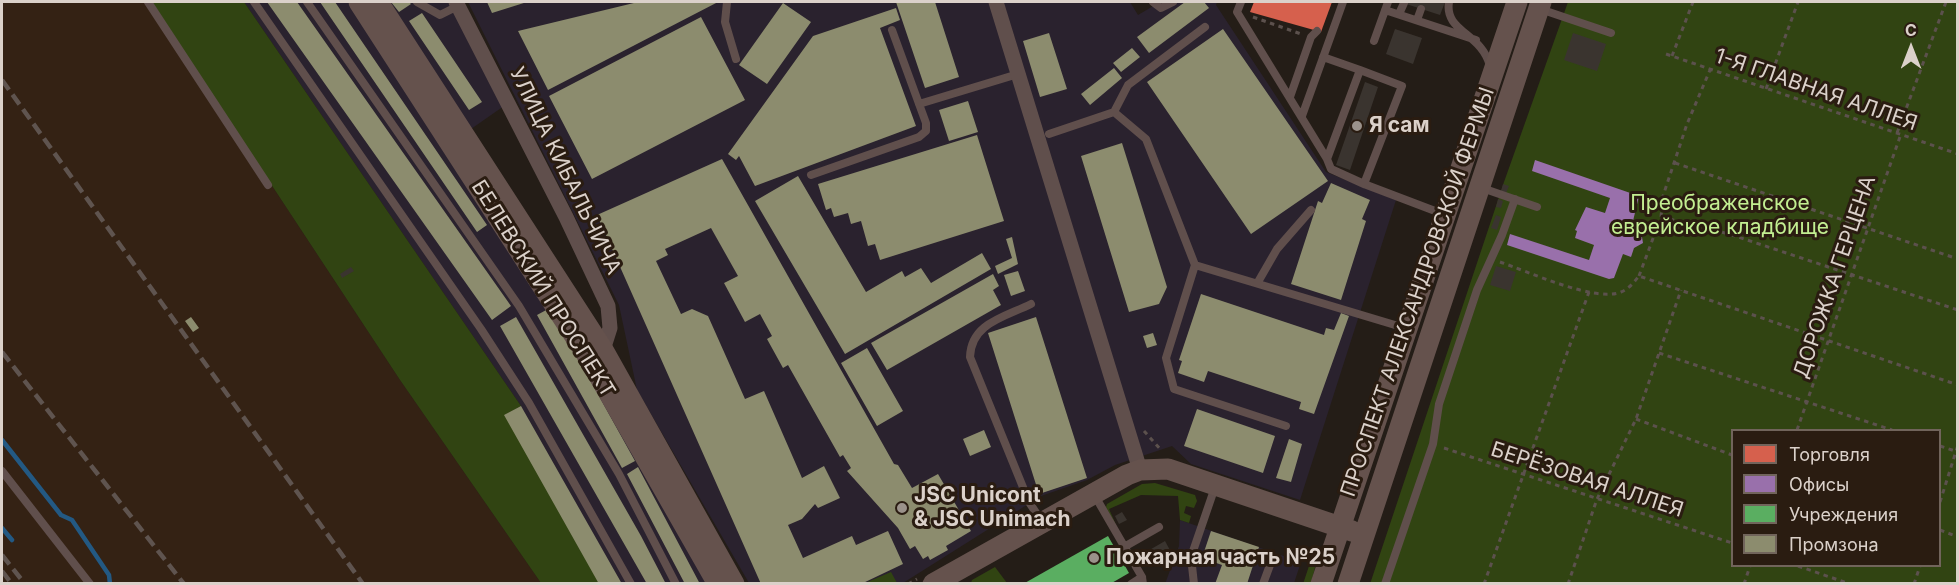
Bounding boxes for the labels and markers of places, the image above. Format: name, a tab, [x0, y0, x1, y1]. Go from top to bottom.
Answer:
place label: Я сам	[1369, 113, 1430, 139]
marker: Я сам	[1350, 119, 1364, 133]
place label: JSC Unicont & JSC Unimach	[914, 483, 1071, 533]
marker: JSC Unicont & JSC Unimach	[895, 501, 909, 515]
place label: Пожарная часть №25	[1106, 545, 1335, 571]
marker: Пожарная часть №25	[1087, 551, 1101, 565]

